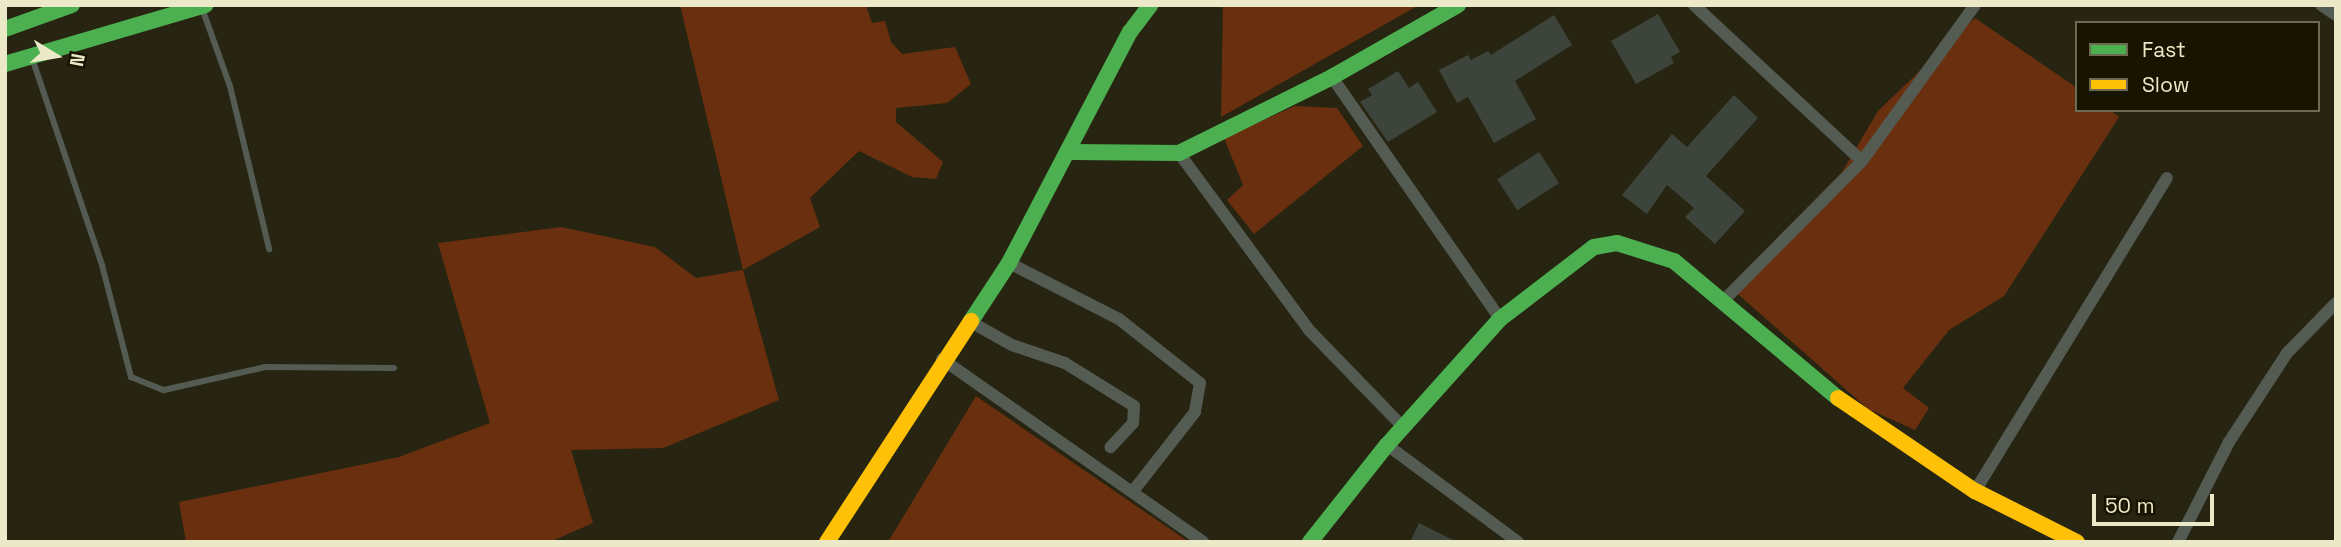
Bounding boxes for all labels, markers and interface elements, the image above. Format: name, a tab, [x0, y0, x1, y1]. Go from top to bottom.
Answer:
north arrow	[21, 21, 91, 91]
legend	[2075, 21, 2320, 112]
text: Fast	[2142, 36, 2186, 63]
text: N	[64, 51, 91, 69]
text: Slow	[2142, 71, 2190, 98]
scale bar	[2096, 480, 2218, 524]
text: 50 m	[2105, 492, 2155, 519]

